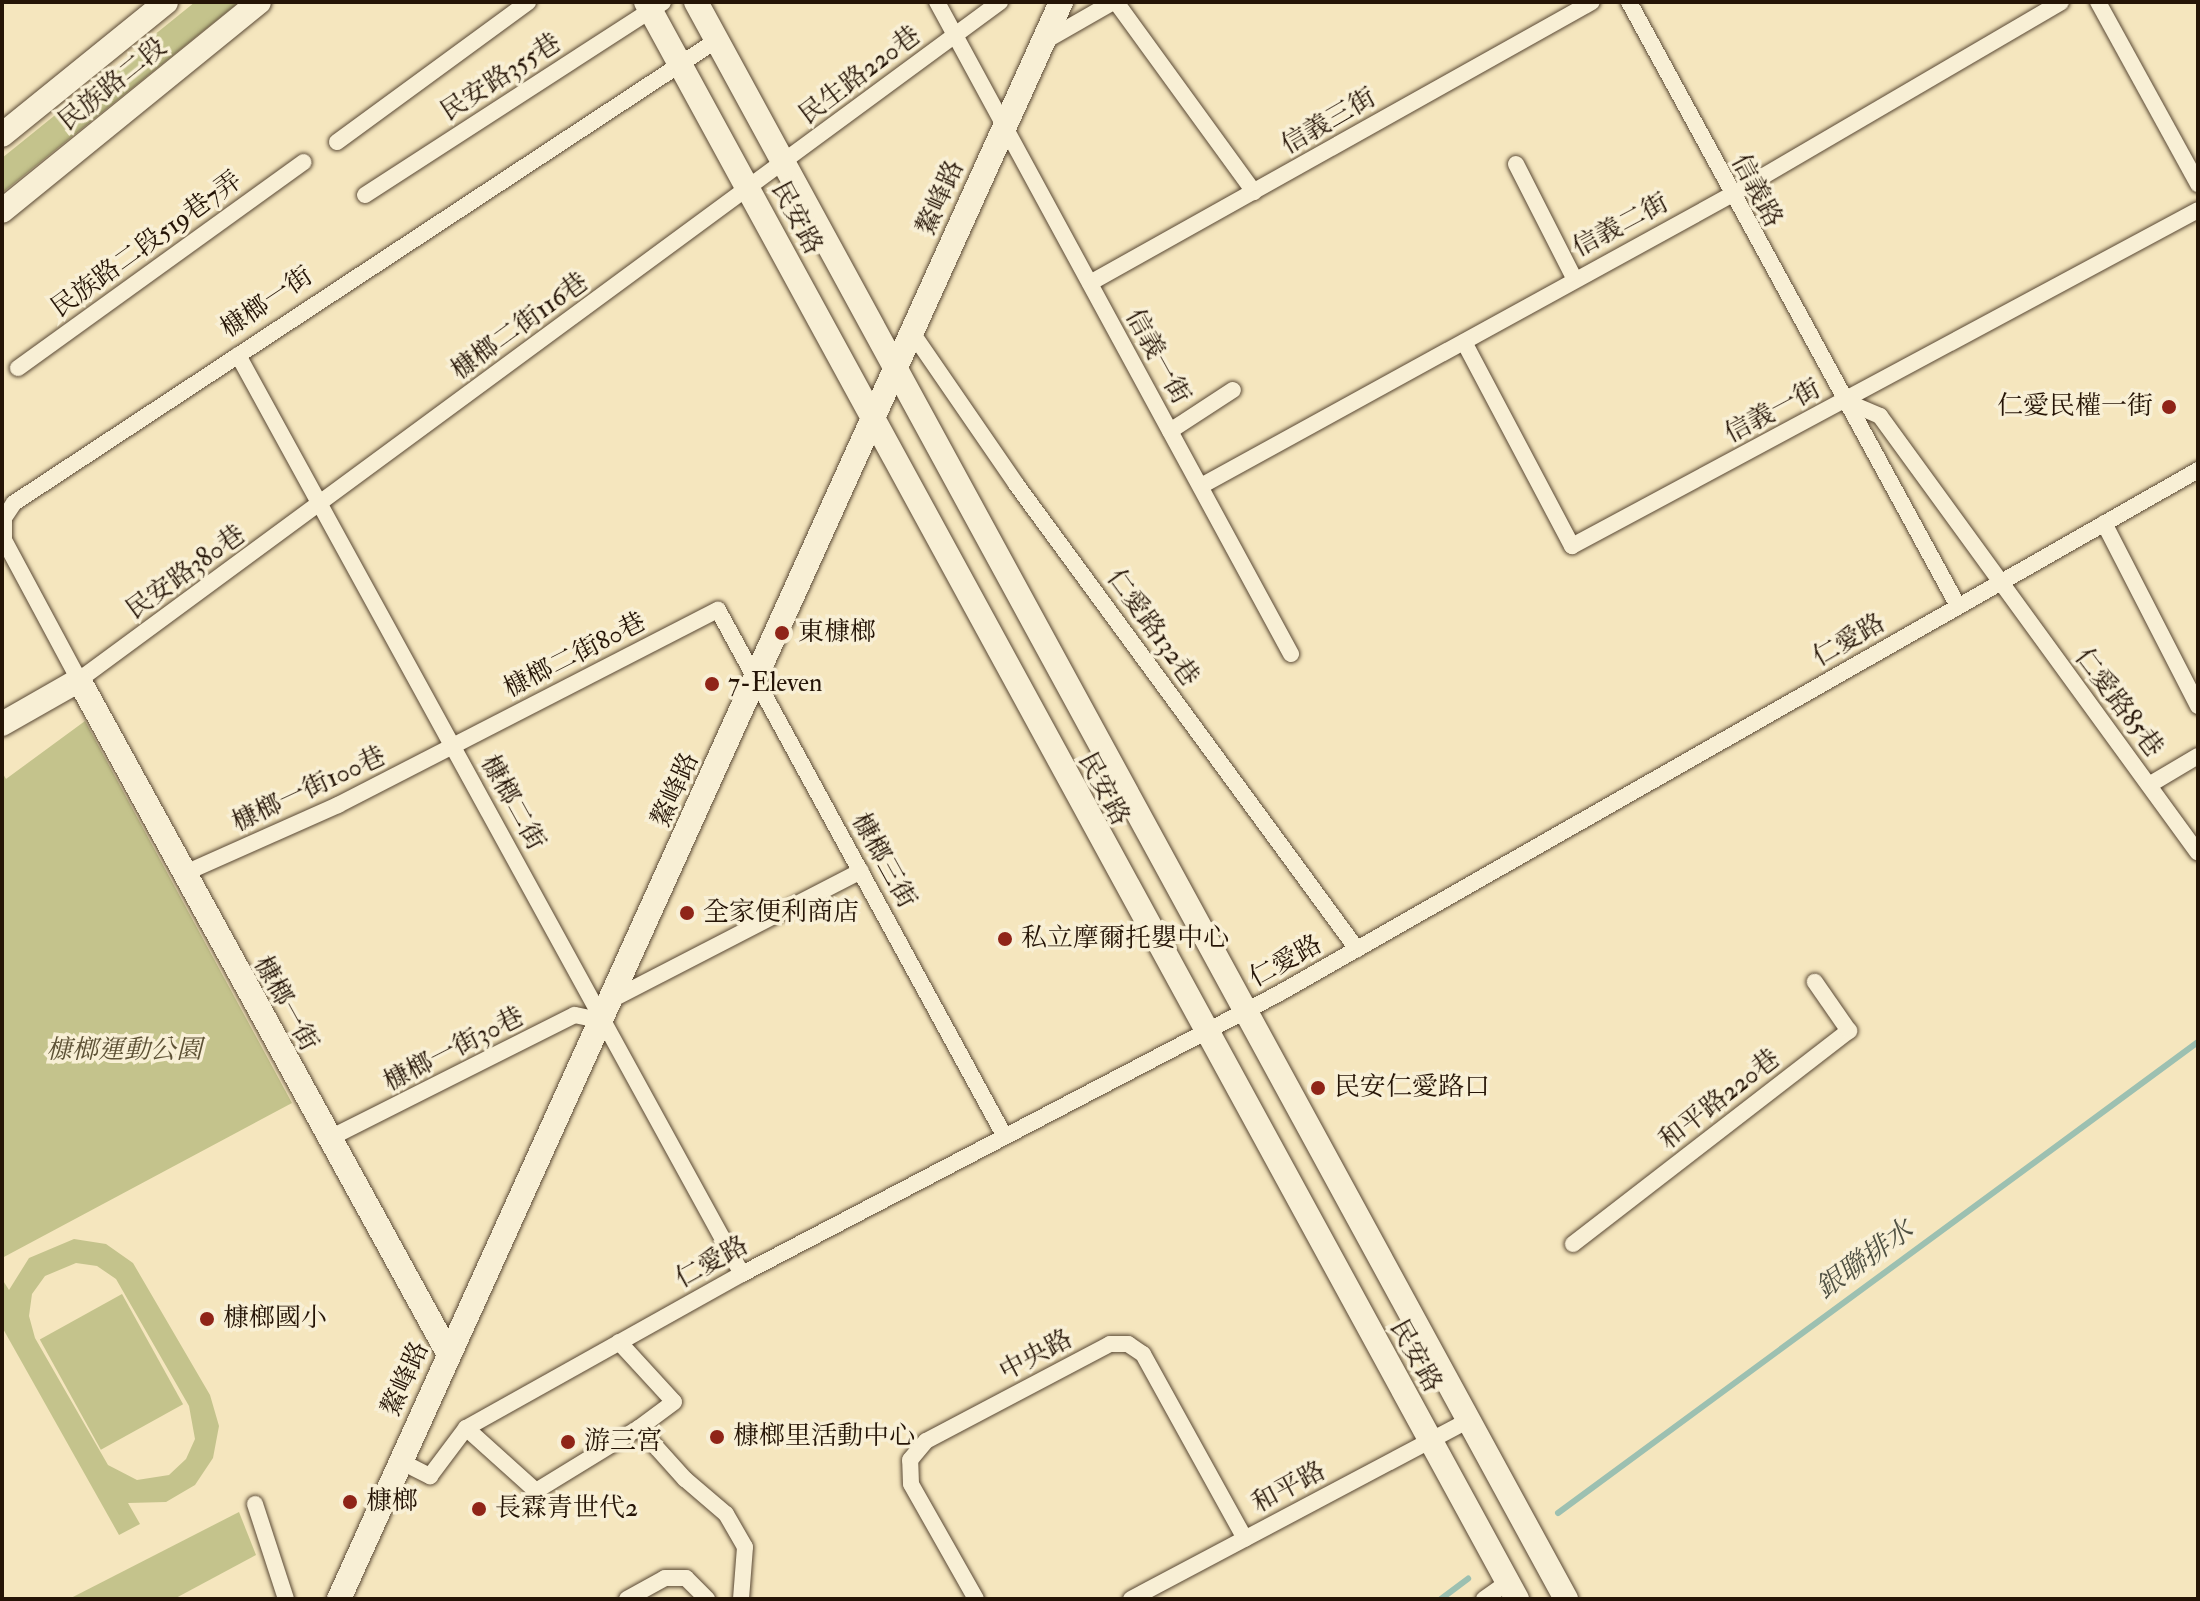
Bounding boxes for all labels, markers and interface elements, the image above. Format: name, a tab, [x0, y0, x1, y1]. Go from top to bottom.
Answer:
street label: 民生路220巷	[793, 20, 927, 132]
street label: 民安路355巷	[435, 28, 567, 128]
street label: 民族路二段	[53, 32, 173, 138]
street label: 信義三街	[1276, 82, 1382, 162]
street label: 信義路	[1724, 149, 1788, 233]
street label: 鰲峰路	[911, 156, 971, 240]
street label: 民族路二段519巷7弄	[46, 165, 248, 325]
street label: 民安路	[764, 176, 828, 260]
street label: 信義二街	[1568, 188, 1674, 264]
street label: 槺榔一街	[215, 261, 319, 345]
street label: 槺榔二街116巷	[445, 267, 595, 387]
street label: 信義一街	[1118, 304, 1196, 410]
street label: 信義一街	[1720, 374, 1826, 450]
place label: 仁愛民權一街	[1997, 391, 2153, 423]
marker: 仁愛民權一街	[2160, 398, 2178, 416]
street label: 民安路380巷	[120, 519, 252, 627]
street label: 仁愛路132巷	[1099, 564, 1205, 692]
street label: 槺榔二街80巷	[499, 607, 651, 705]
street label: 仁愛路	[1807, 608, 1891, 674]
place label: 東槺榔	[798, 617, 876, 649]
marker: 東槺榔	[773, 624, 791, 642]
street label: 仁愛路85巷	[2067, 643, 2169, 763]
place label: 7-Eleven	[728, 668, 822, 700]
marker: 7-Eleven	[703, 675, 721, 693]
street label: 槺榔一街100巷	[227, 741, 391, 839]
street label: 民安路	[1071, 747, 1135, 831]
street label: 鰲峰路	[646, 748, 706, 832]
street label: 槺榔二街	[473, 750, 551, 856]
street label: 槺榔三街	[844, 808, 922, 914]
place label: 全家便利商店	[703, 897, 859, 929]
marker: 全家便利商店	[678, 904, 696, 922]
place label: 私立摩爾托嬰中心	[1021, 923, 1229, 955]
street label: 仁愛路	[1244, 929, 1328, 995]
marker: 私立摩爾托嬰中心	[996, 930, 1014, 948]
street label: 槺榔一街	[246, 951, 324, 1057]
street label: 槺榔一街30巷	[379, 1001, 529, 1099]
park label: 槺榔運動公園	[46, 1035, 202, 1067]
street label: 和平路220巷	[1654, 1043, 1786, 1157]
place label: 民安仁愛路口	[1334, 1072, 1490, 1104]
marker: 民安仁愛路口	[1309, 1079, 1327, 1097]
water label: 銀聯排水	[1810, 1213, 1920, 1307]
street label: 仁愛路	[670, 1230, 754, 1296]
place label: 槺榔國小	[223, 1303, 327, 1335]
marker: 槺榔國小	[198, 1310, 216, 1328]
street label: 民安路	[1382, 1314, 1448, 1398]
street label: 中央路	[994, 1324, 1078, 1388]
street label: 鰲峰路	[376, 1337, 436, 1421]
place label: 槺榔里活動中心	[733, 1421, 915, 1453]
place label: 游三宮	[584, 1426, 662, 1458]
marker: 槺榔里活動中心	[708, 1428, 726, 1446]
marker: 游三宮	[559, 1433, 577, 1451]
street label: 和平路	[1247, 1456, 1331, 1520]
place label: 槺榔	[366, 1486, 418, 1518]
marker: 槺榔	[341, 1493, 359, 1511]
place label: 長霖青世代2	[495, 1493, 638, 1525]
marker: 長霖青世代2	[470, 1500, 488, 1518]

